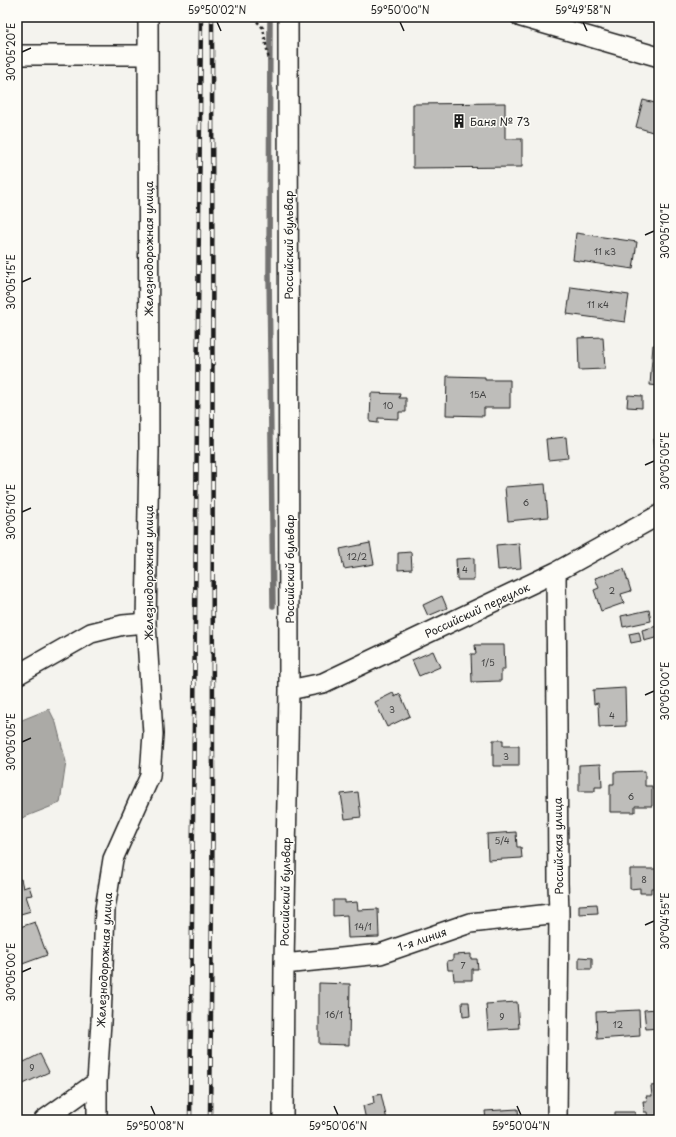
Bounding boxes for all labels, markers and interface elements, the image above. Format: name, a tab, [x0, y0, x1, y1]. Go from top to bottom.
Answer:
text: 59°50'02"N	[188, 2, 246, 17]
text: 59°50'00"N	[371, 2, 430, 17]
text: 59°49'58"N	[555, 2, 611, 17]
text: 30°05'20"E	[3, 23, 18, 81]
building icon: Баня № 73	[451, 113, 467, 129]
place label: Баня № 73	[470, 113, 530, 130]
street label: Железнодорожная улица	[140, 181, 157, 317]
street label: Российский бульвар	[280, 190, 297, 300]
text: 30°05'10"E	[657, 203, 672, 259]
house number: 11 к3	[594, 244, 616, 258]
text: 30°05'15"E	[3, 254, 18, 310]
house number: 11 к4	[587, 297, 609, 311]
house number: 15А	[470, 387, 486, 401]
house number: 10	[383, 398, 394, 412]
text: 30°05'05"E	[657, 432, 672, 490]
text: 30°05'10"E	[3, 484, 18, 540]
house number: 6	[523, 495, 529, 509]
street label: Железнодорожная улица	[140, 505, 157, 641]
street label: Российский бульвар	[281, 514, 298, 624]
house number: 12/2	[347, 549, 367, 563]
house number: 4	[462, 562, 468, 576]
street label: Российский переулок	[422, 578, 533, 642]
house number: 2	[609, 583, 615, 597]
house number: 1/5	[481, 655, 495, 669]
text: 30°05'00"E	[657, 662, 672, 720]
house number: 3	[389, 702, 395, 716]
house number: 4	[609, 708, 615, 722]
text: 30°05'05"E	[3, 713, 18, 771]
house number: 3	[503, 749, 509, 763]
house number: 6	[628, 789, 634, 803]
street label: Российская улица	[549, 797, 567, 895]
house number: 5/4	[494, 833, 510, 847]
street label: Российский бульвар	[276, 837, 294, 947]
house number: 8	[641, 872, 647, 886]
street label: Железнодорожная улица	[92, 892, 116, 1028]
text: 30°04'55"E	[657, 892, 672, 950]
house number: 14/1	[354, 919, 372, 933]
street label: 1-я линия	[395, 923, 449, 955]
text: 30°05'00"E	[3, 943, 18, 1001]
house number: 7	[460, 958, 466, 972]
house number: 16/1	[325, 1007, 343, 1021]
house number: 9	[499, 1009, 505, 1023]
house number: 12	[613, 1017, 623, 1031]
house number: 9	[29, 1060, 35, 1074]
text: 59°50'08"N	[126, 1118, 184, 1133]
text: 59°50'06"N	[309, 1118, 367, 1133]
text: 59°50'04"N	[492, 1118, 550, 1133]

